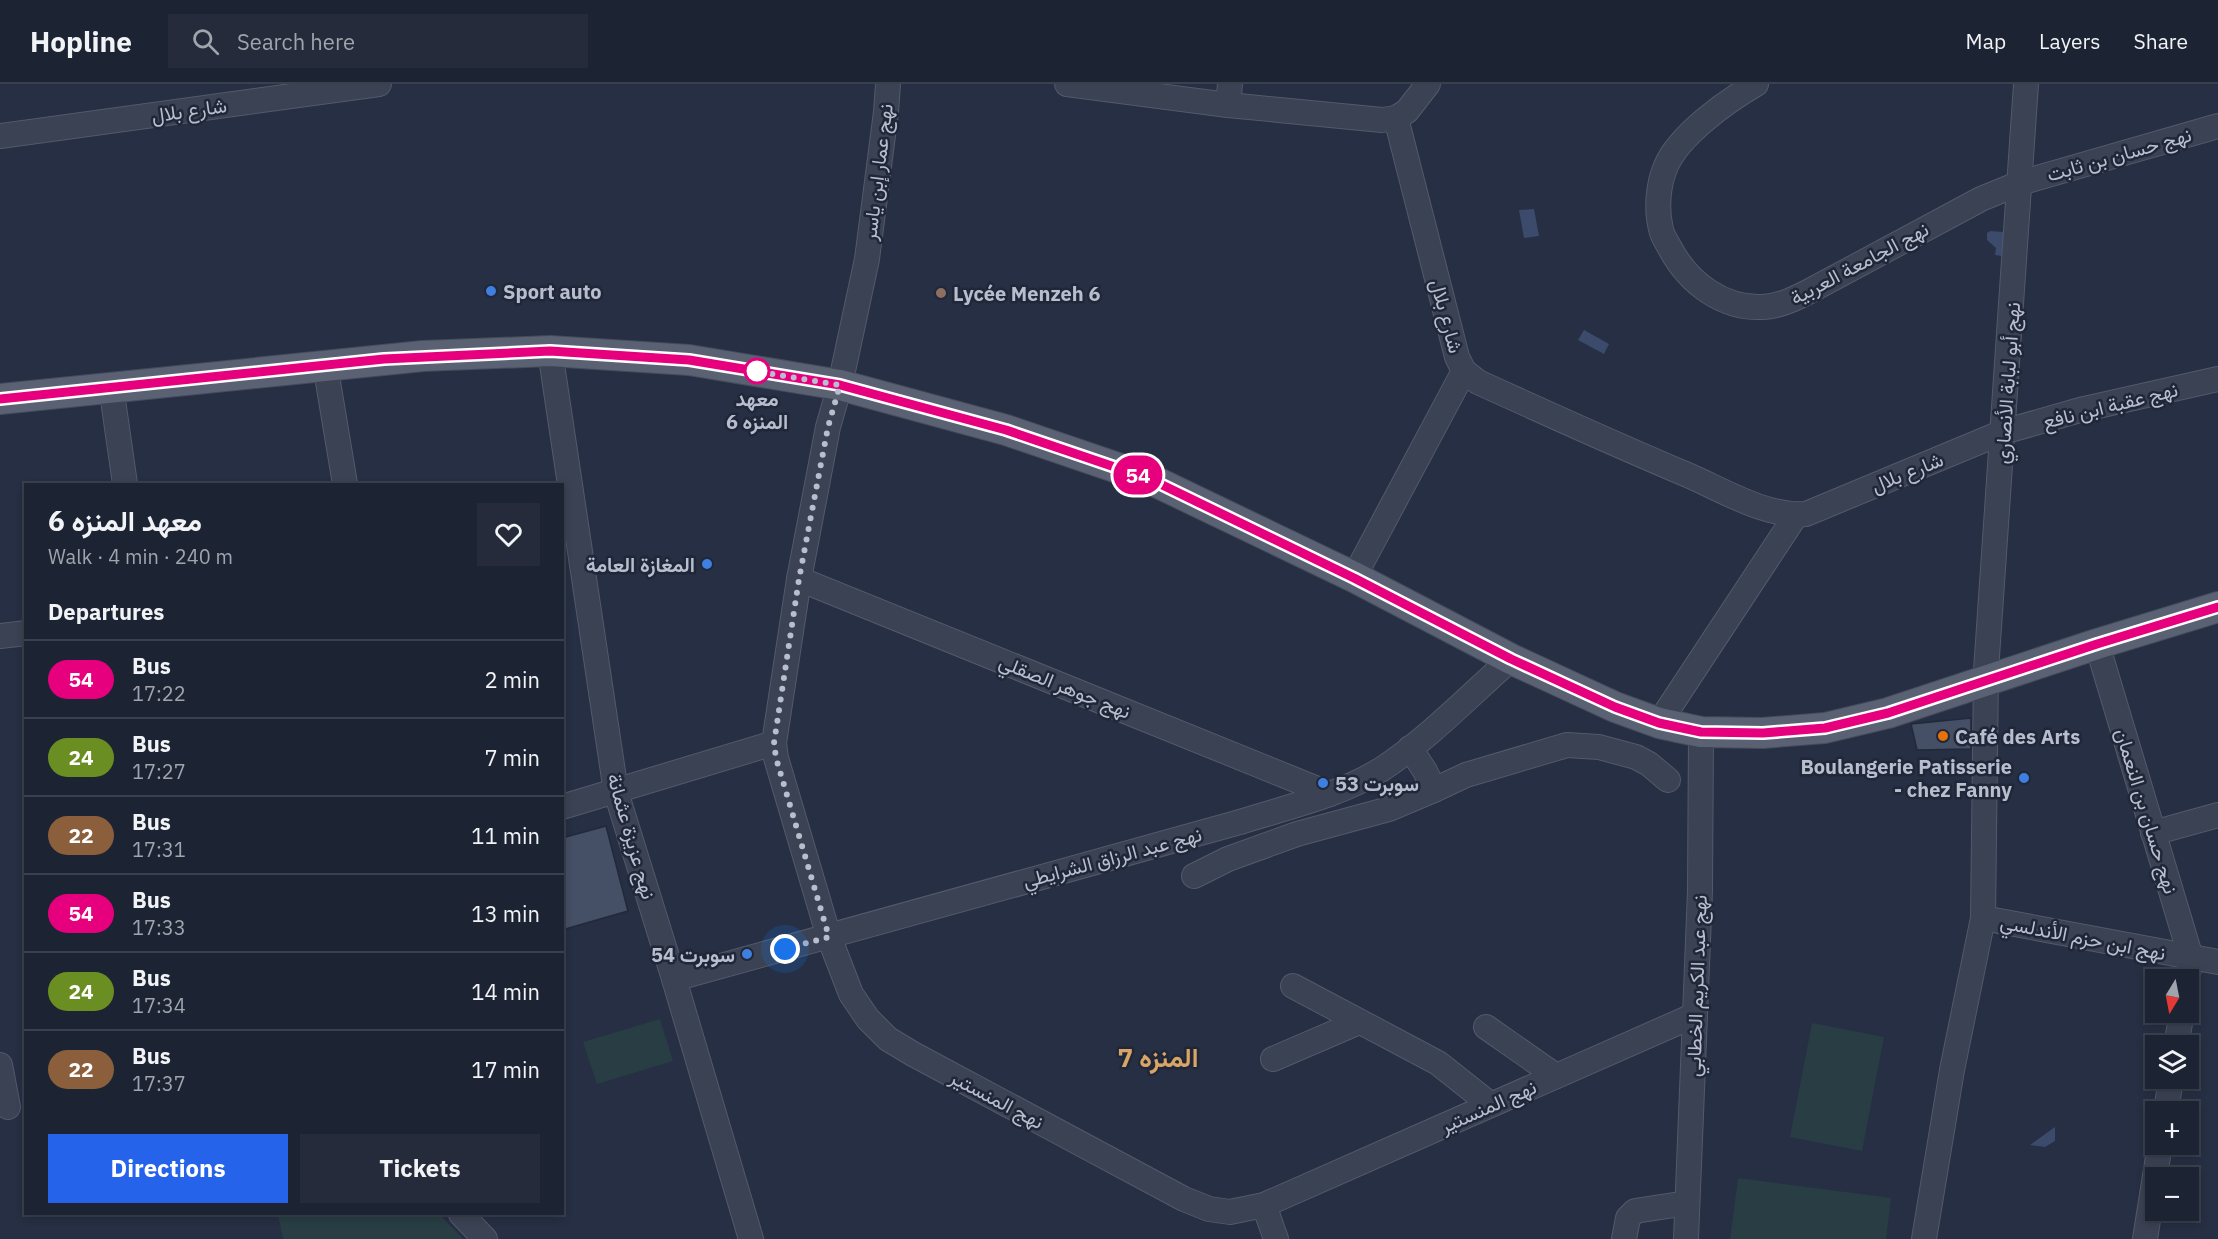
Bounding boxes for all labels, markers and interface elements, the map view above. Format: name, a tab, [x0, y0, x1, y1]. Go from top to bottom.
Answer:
search box	[168, 14, 588, 68]
text: Hopline	[30, 23, 132, 60]
icon: search	[189, 25, 222, 58]
text: Search here	[237, 27, 355, 56]
text: Map	[1966, 27, 2006, 55]
text: Layers	[2039, 27, 2101, 55]
text: Share	[2134, 27, 2188, 55]
street label: شارع بلال	[150, 91, 228, 130]
street label: نهج عمار إبن ياسر	[855, 102, 900, 243]
street label: نهج حسان بن ثابت	[2044, 120, 2195, 189]
street label: نهج الجامعة العربية	[1785, 215, 1933, 312]
street label: شارع بلال	[1423, 276, 1470, 356]
place label: Sport auto	[503, 278, 602, 305]
place label: Lycée Menzeh 6	[953, 280, 1100, 307]
marker: Sport auto	[484, 284, 498, 298]
marker: Lycée Menzeh 6	[934, 286, 948, 300]
street label: نهج أبو لبابة الأنصاري	[1988, 301, 2030, 465]
marker: معهد المنزه 6	[744, 358, 770, 384]
street label: نهج عقبة ابن نافع	[2040, 375, 2181, 436]
place label: معهد المنزه 6	[726, 385, 788, 435]
street label: شارع بلال	[1867, 445, 1948, 500]
line badge: 54	[1111, 456, 1165, 494]
text: 54	[1125, 461, 1151, 489]
text: معهد المنزه 6	[48, 502, 202, 539]
button: heart	[477, 503, 540, 566]
text: Walk · 4 min · 240 m	[48, 543, 233, 570]
place label: المغازة العامة	[586, 551, 695, 578]
marker: المغازة العامة	[700, 557, 714, 571]
text: Departures	[48, 597, 164, 626]
street label: نهج جوهر الصقلي	[994, 647, 1135, 728]
text: Bus	[132, 651, 171, 680]
text: 54	[68, 665, 94, 693]
text: 2 min	[484, 665, 540, 694]
text: 17:22	[132, 680, 186, 707]
place label: Café des Arts	[1955, 723, 2080, 750]
street label: نهج حسان بن النعمان	[2108, 725, 2185, 897]
text: Bus	[132, 729, 171, 758]
marker: Café des Arts	[1936, 729, 1950, 743]
text: 24	[68, 743, 94, 771]
text: 7 min	[484, 743, 540, 772]
place label: Boulangerie Patisserie - chez Fanny	[1800, 753, 2012, 803]
text: 17:27	[132, 758, 186, 785]
street label: نهج عزيزة عثمانة	[600, 770, 663, 902]
place label: سوبرت 53	[1335, 770, 1419, 797]
marker: Boulangerie Patisserie - chez Fanny	[2017, 771, 2031, 785]
marker: سوبرت 53	[1316, 776, 1330, 790]
text: Bus	[132, 807, 171, 836]
street label: نهج عبد الرزاق الشرايطي	[1019, 820, 1206, 898]
text: 22	[68, 821, 94, 849]
text: 11 min	[471, 821, 540, 850]
text: 17:31	[132, 836, 186, 863]
text: Bus	[132, 885, 171, 914]
street label: نهج عبد الكريم الخطابي	[1679, 894, 1717, 1078]
text: 54	[68, 899, 94, 927]
text: 13 min	[471, 899, 540, 928]
street label: نهج ابن حزم الأندلسي	[1997, 908, 2168, 970]
text: 17:33	[132, 914, 186, 941]
your location	[770, 934, 800, 964]
place label: سوبرت 54	[651, 941, 735, 968]
marker: سوبرت 54	[740, 947, 754, 961]
text: Bus	[132, 963, 171, 992]
north arrow	[2145, 969, 2199, 1023]
map controls	[2145, 969, 2199, 1221]
text: 24	[68, 977, 94, 1005]
text: 14 min	[471, 977, 540, 1006]
text: 17:34	[132, 992, 186, 1019]
button: layers	[2145, 1035, 2199, 1089]
district label: المنزه 7	[1118, 1040, 1198, 1074]
text: Bus	[132, 1041, 171, 1070]
text: 22	[68, 1055, 94, 1083]
text: 17 min	[471, 1055, 540, 1084]
street label: نهج المنستير	[944, 1063, 1049, 1136]
text: 17:37	[132, 1070, 186, 1097]
street label: نهج المنستير	[1435, 1073, 1541, 1140]
button: +	[2145, 1101, 2199, 1155]
button: Directions	[48, 1134, 288, 1203]
button: Tickets	[300, 1134, 540, 1203]
button: −	[2145, 1167, 2199, 1221]

